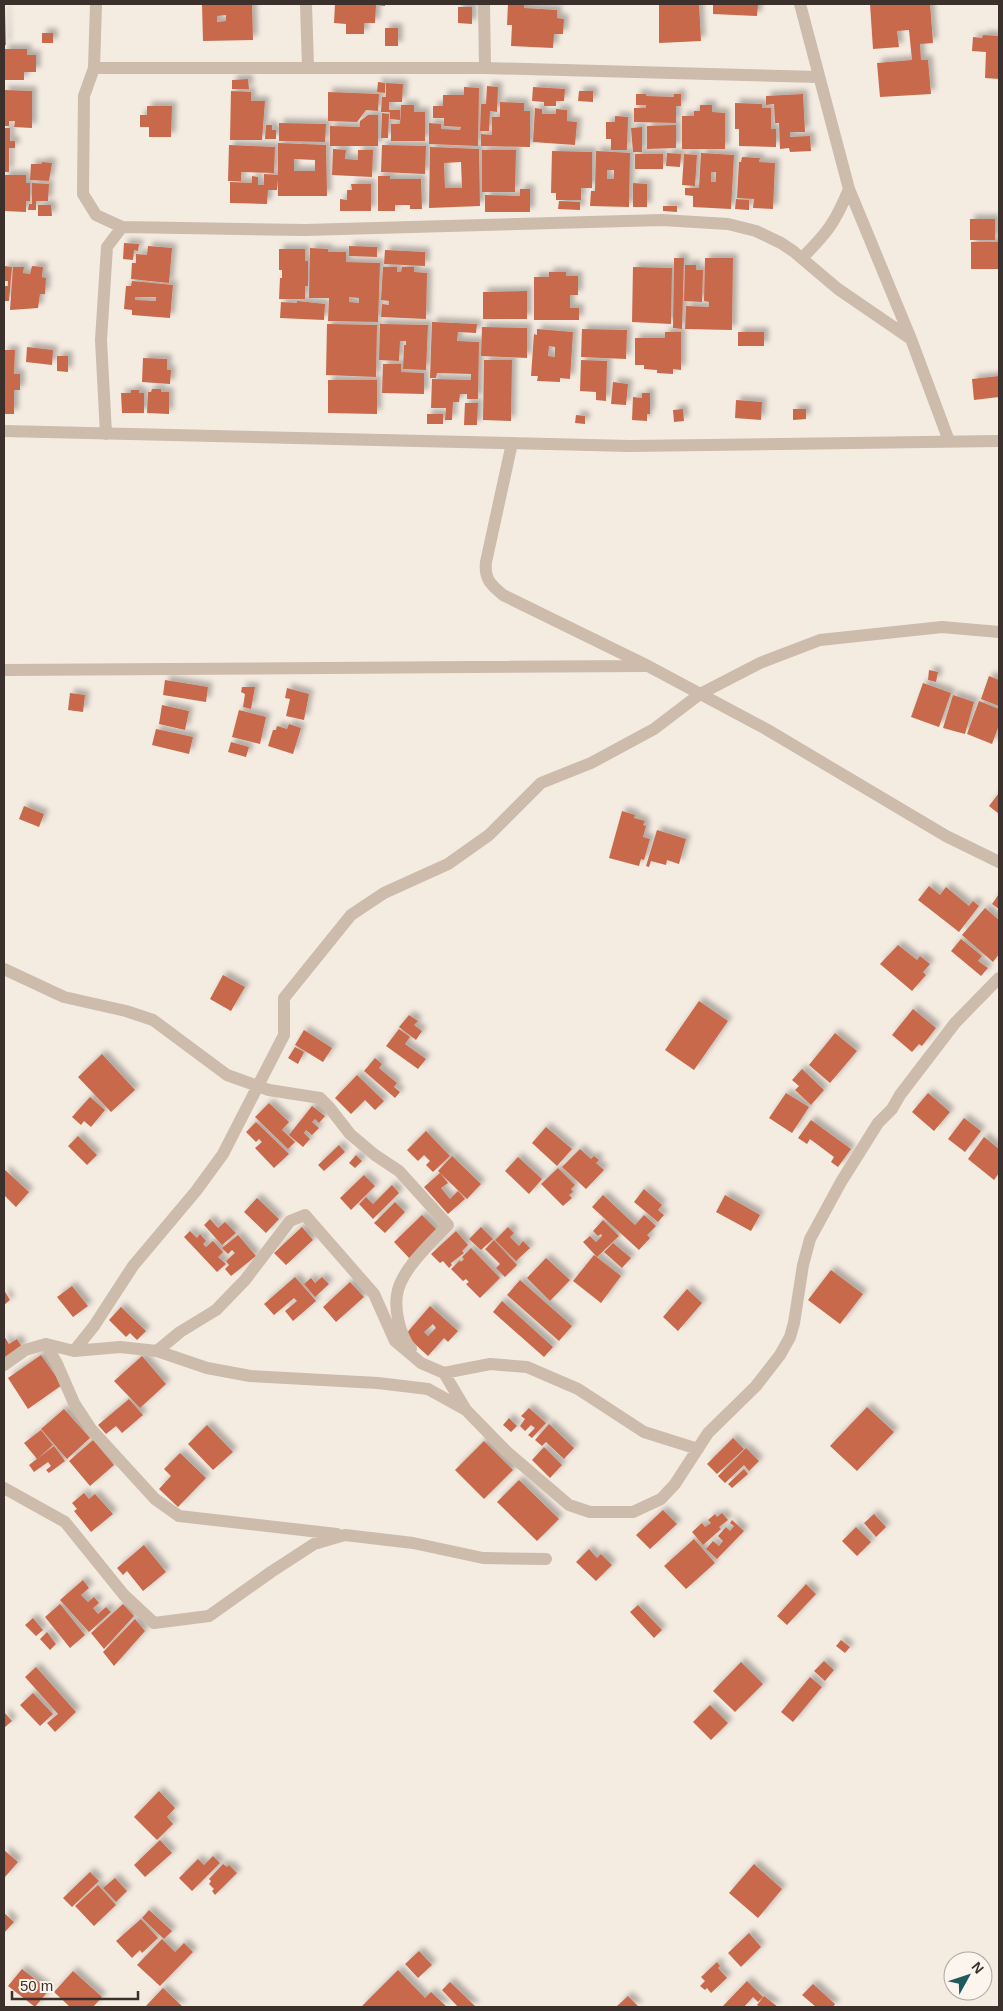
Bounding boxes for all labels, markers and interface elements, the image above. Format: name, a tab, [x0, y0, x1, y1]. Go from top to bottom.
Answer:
north arrow	[943, 1951, 993, 2001]
text: N	[969, 1959, 987, 1977]
scale bar	[12, 1968, 139, 2000]
text: 50 m	[20, 1977, 53, 1994]

